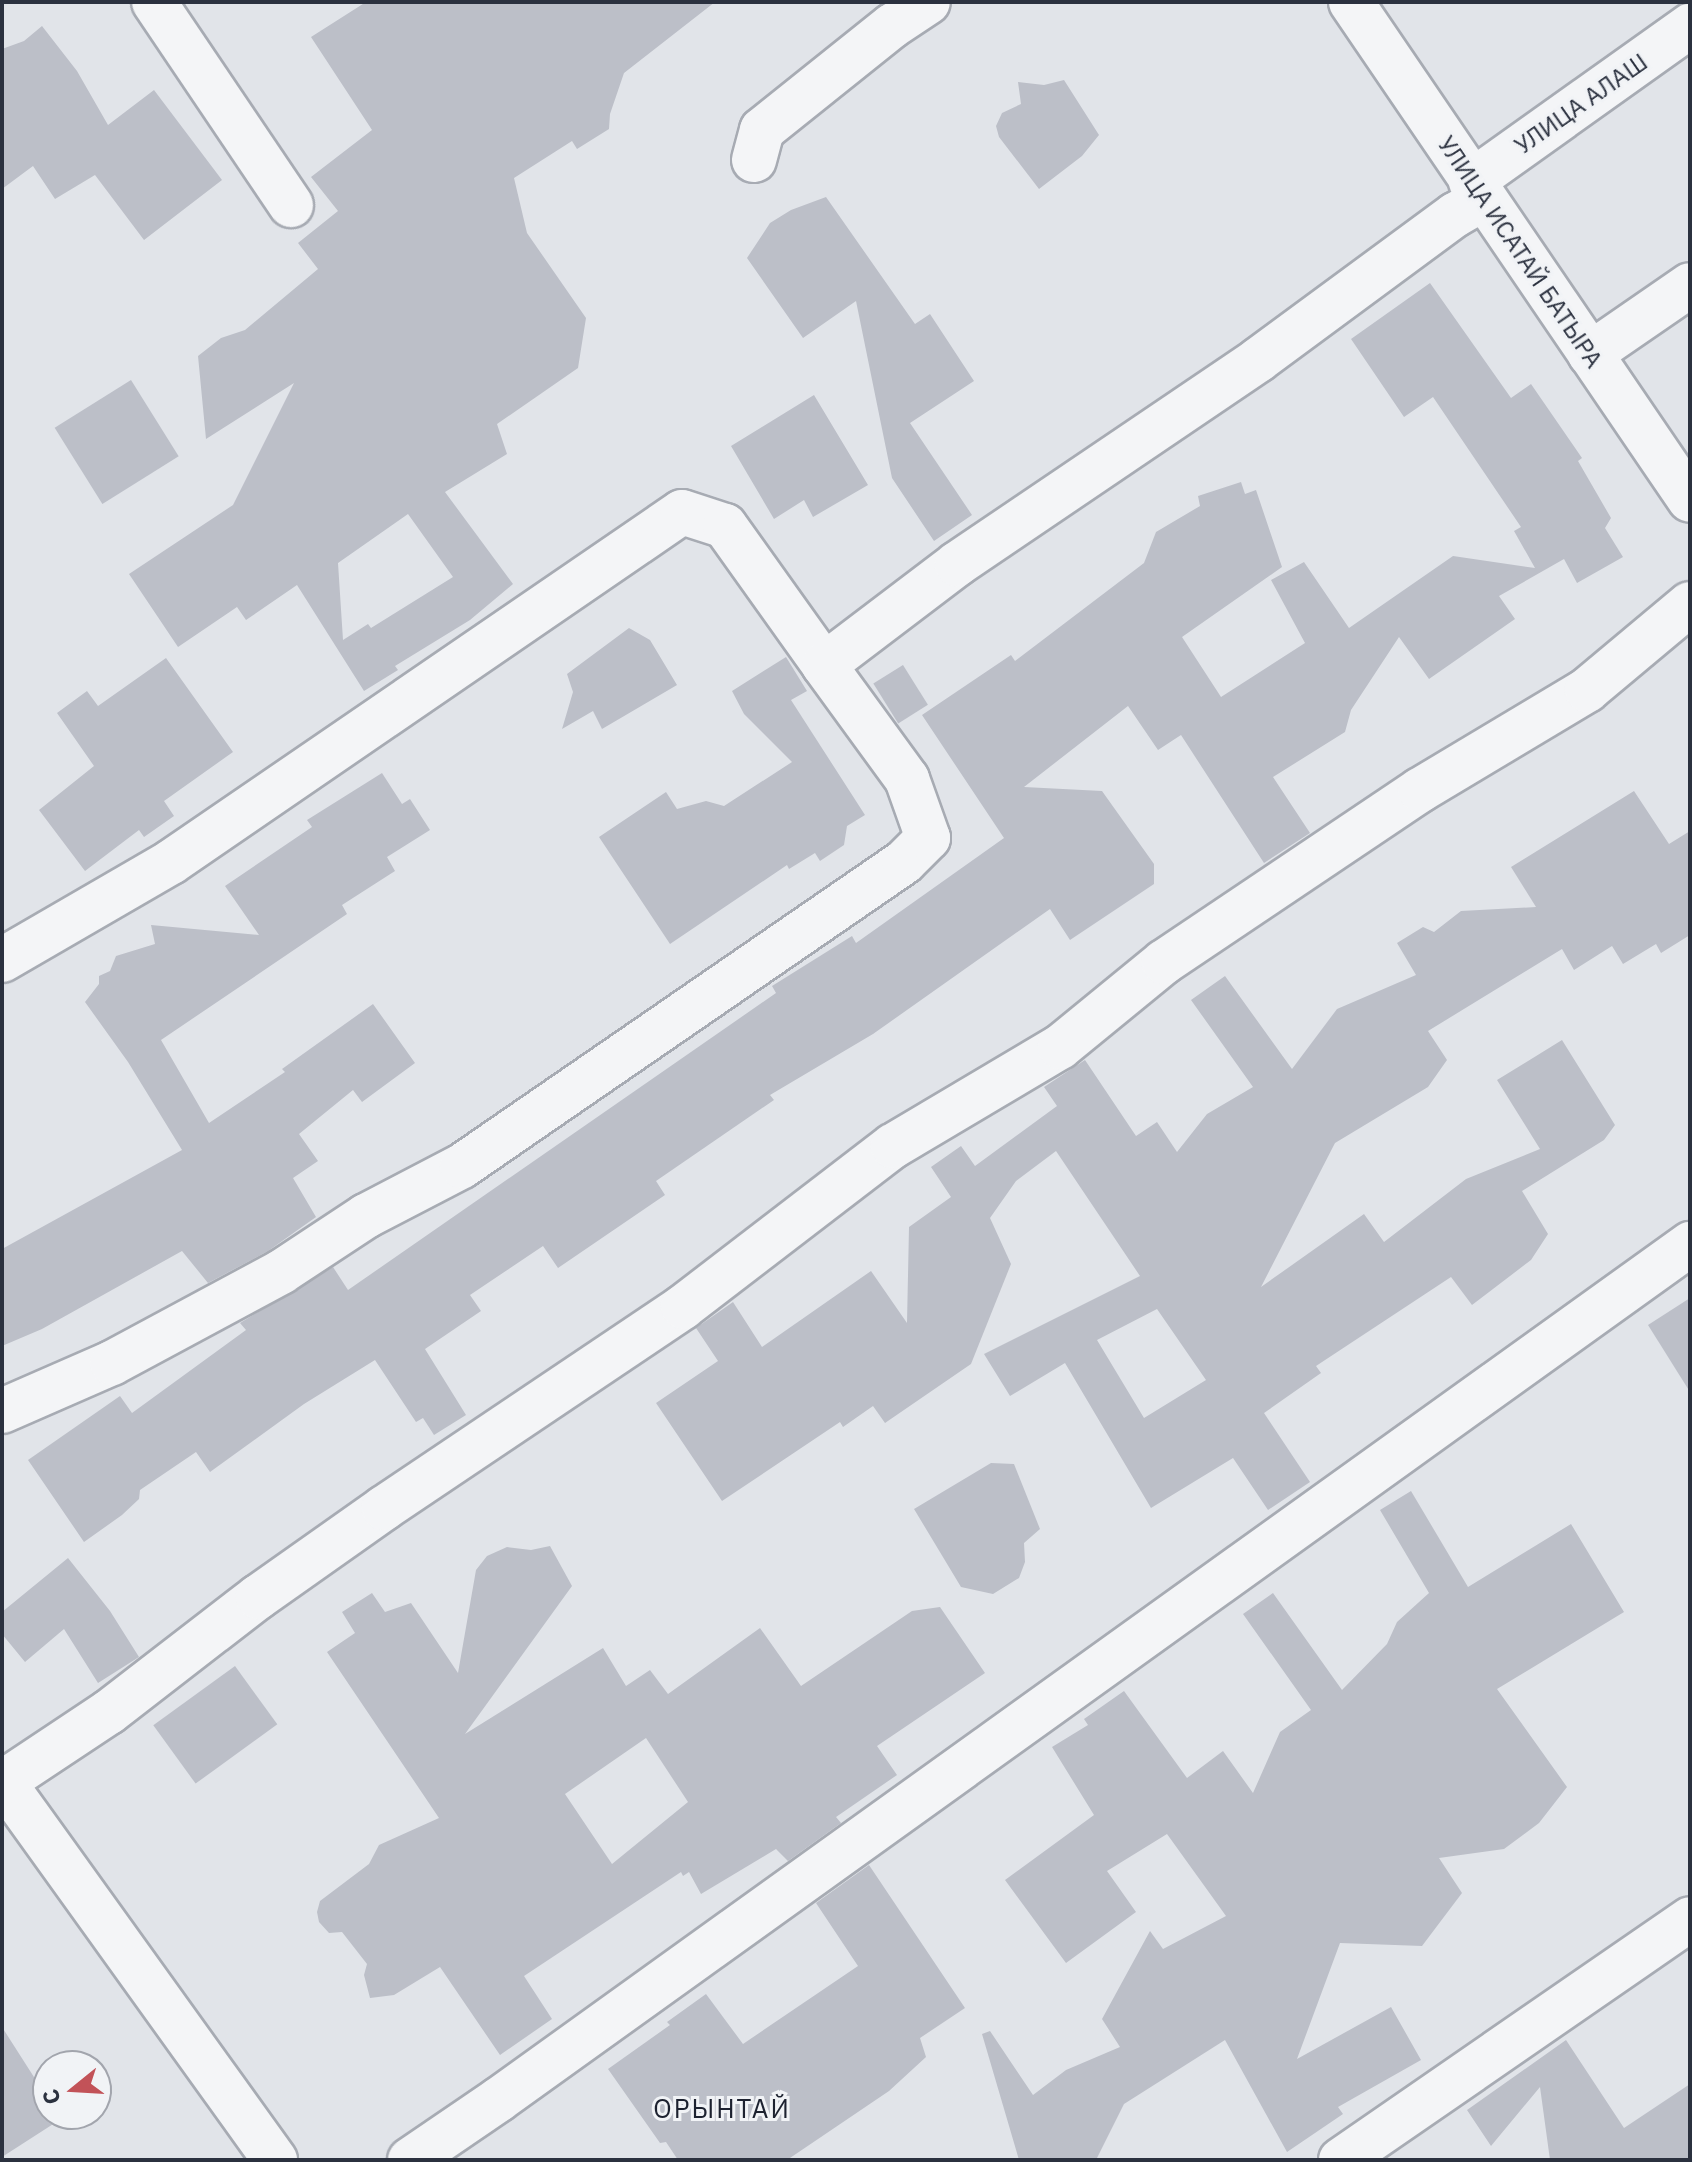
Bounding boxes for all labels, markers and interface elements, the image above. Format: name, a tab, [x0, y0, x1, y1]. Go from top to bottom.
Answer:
street label: УЛИЦА АЛАШ	[1509, 48, 1653, 160]
street label: УЛИЦА ИСАТАЙ БАТЫРА	[1432, 131, 1608, 373]
north arrow	[32, 2050, 112, 2130]
text: С	[35, 2086, 67, 2108]
district label: ОРЫНТАЙ	[653, 2093, 791, 2125]

